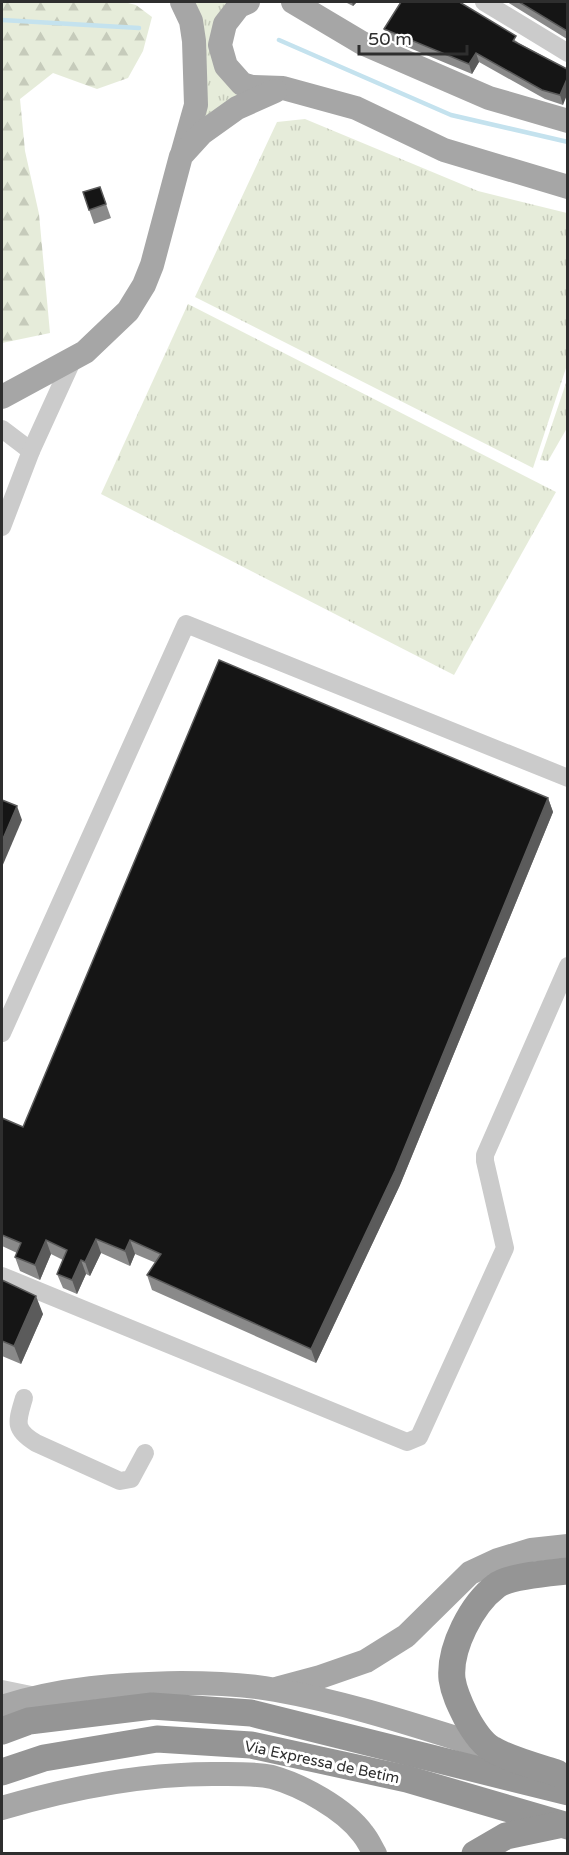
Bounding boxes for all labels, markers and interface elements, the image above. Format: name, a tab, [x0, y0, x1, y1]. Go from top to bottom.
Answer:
scale bar	[359, 18, 467, 56]
text: 50 m	[368, 28, 412, 50]
street label: Via Expressa de Betim	[243, 1737, 401, 1787]

